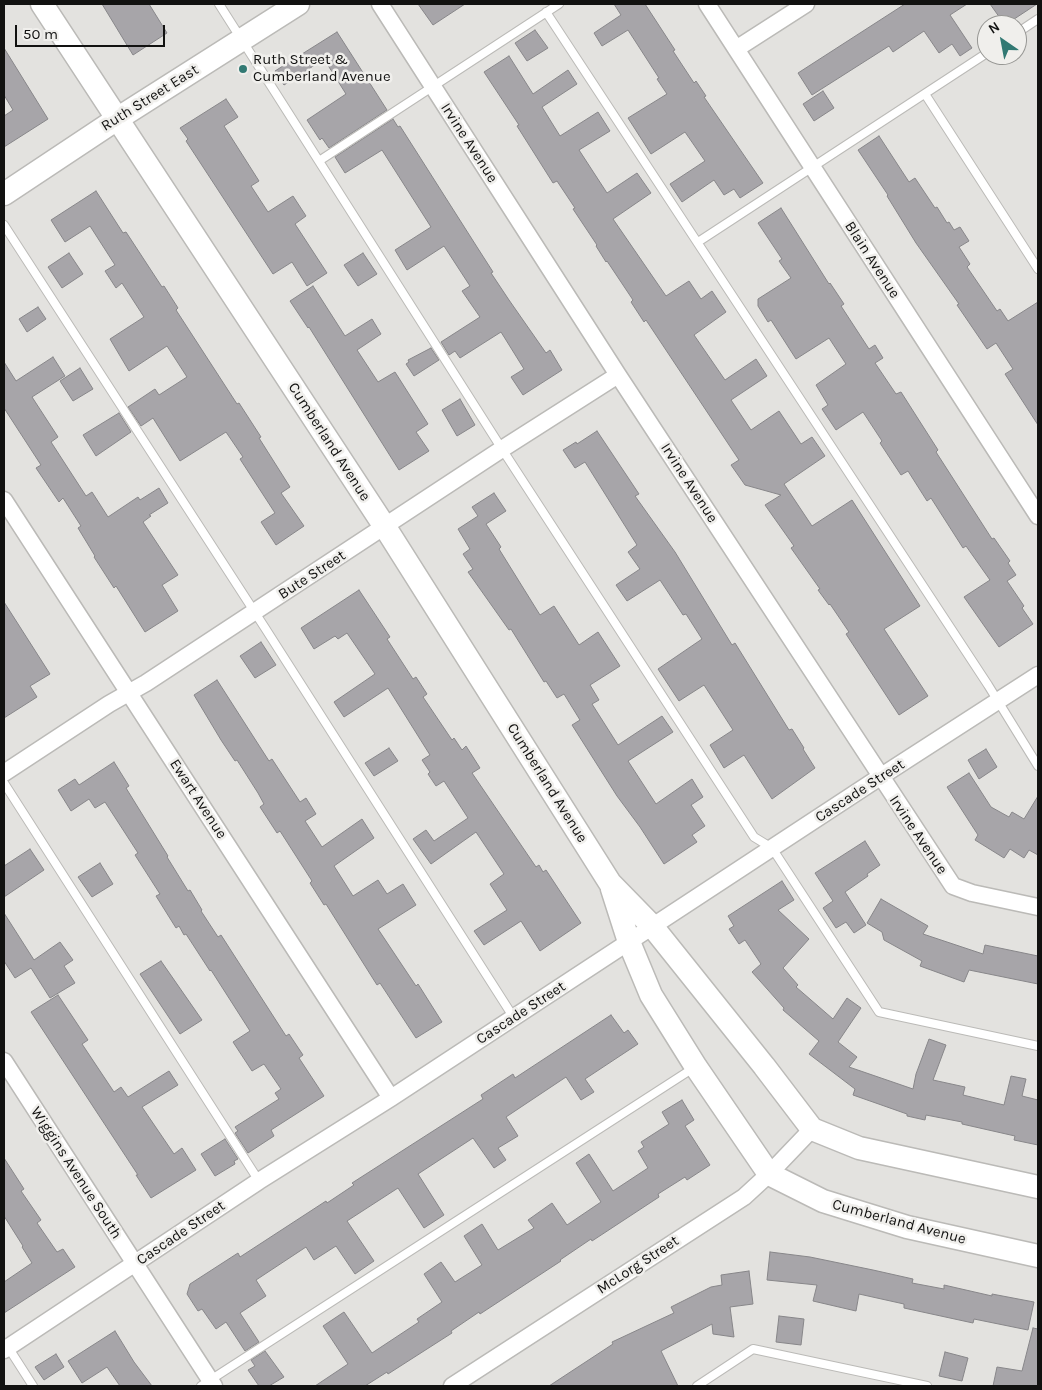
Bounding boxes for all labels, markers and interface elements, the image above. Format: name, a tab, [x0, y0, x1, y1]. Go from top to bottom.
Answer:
scale bar	[18, 15, 168, 47]
north arrow	[977, 15, 1027, 65]
text: N	[985, 18, 1003, 38]
text: 50 m	[23, 25, 58, 43]
place label: Ruth Street & Cumberland Avenue	[253, 51, 391, 86]
street label: Ruth Street East	[98, 61, 202, 135]
marker: Ruth Street & Cumberland Avenue	[237, 63, 249, 75]
street label: Irvine Avenue	[437, 100, 501, 186]
street label: Blain Avenue	[840, 218, 904, 302]
street label: Cumberland Avenue	[284, 379, 374, 505]
street label: Irvine Avenue	[657, 440, 721, 526]
street label: Bute Street	[275, 547, 349, 603]
street label: Cumberland Avenue	[503, 720, 591, 846]
street label: Cascade Street	[812, 755, 908, 827]
street label: Ewart Avenue	[166, 756, 230, 842]
street label: Irvine Avenue	[885, 792, 951, 878]
street label: Cascade Street	[473, 977, 569, 1049]
street label: Wiggins Avenue South	[27, 1104, 125, 1242]
street label: Cumberland Avenue	[830, 1195, 968, 1249]
street label: Cascade Street	[133, 1197, 229, 1269]
street label: McLorg Street	[594, 1232, 682, 1298]

